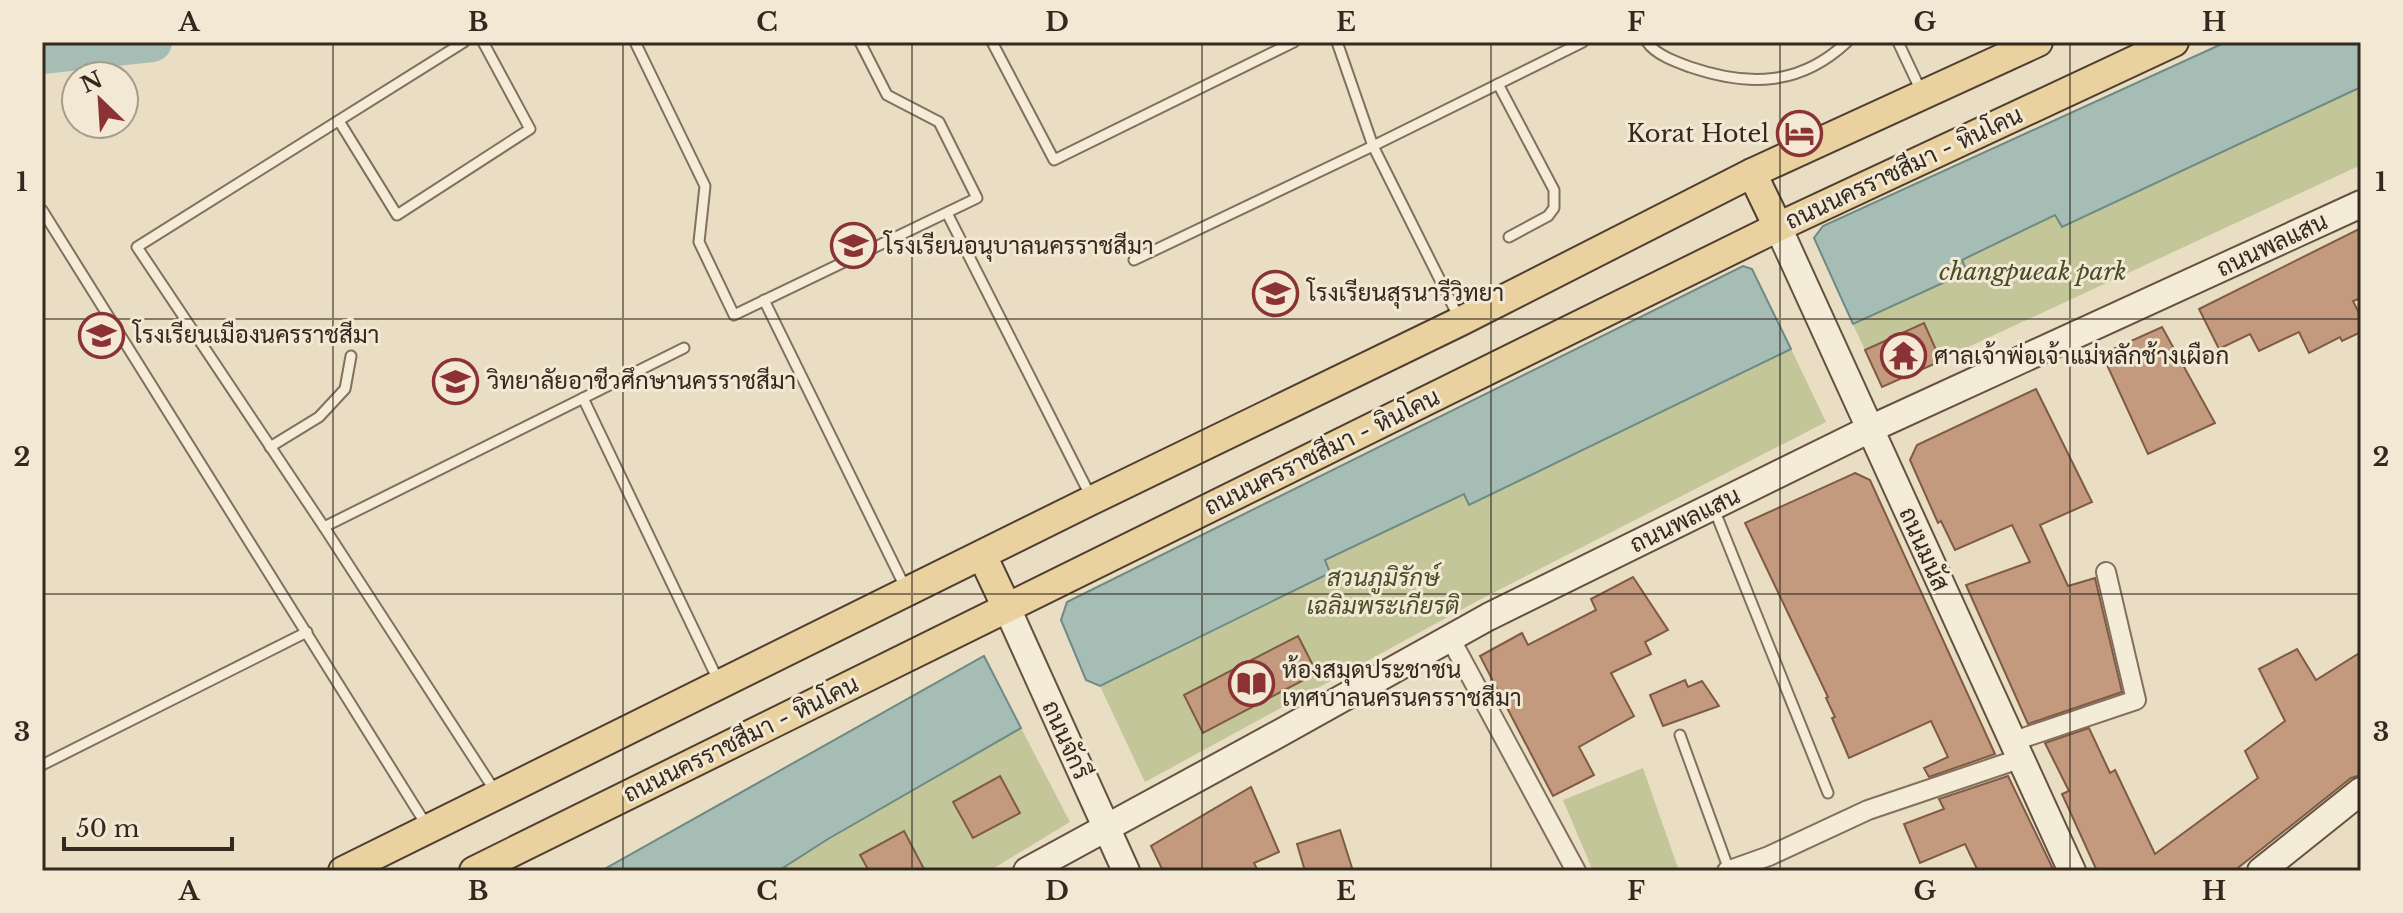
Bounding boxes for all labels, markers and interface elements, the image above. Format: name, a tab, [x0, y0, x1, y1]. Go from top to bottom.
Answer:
text: A	[177, 6, 200, 38]
text: B	[468, 6, 488, 38]
text: C	[756, 6, 778, 38]
text: D	[1045, 6, 1069, 38]
text: E	[1336, 6, 1356, 38]
text: F	[1627, 6, 1645, 38]
text: G	[1914, 6, 1937, 38]
text: H	[2202, 6, 2226, 38]
north arrow	[60, 60, 140, 140]
text: N	[77, 66, 107, 99]
street label: ถนนนครราชสีมา - หินโคน	[1780, 99, 2027, 235]
hotel icon: Korat Hotel	[1776, 110, 1824, 158]
place label: Korat Hotel	[1627, 119, 1769, 148]
text: 1	[16, 166, 28, 198]
text: 1	[2375, 166, 2387, 198]
street label: ถนนพลแสน	[2212, 206, 2332, 283]
school or university icon: โรงเรียนอนุบาลนครราชสีมา	[829, 222, 877, 270]
place label: โรงเรียนอนุบาลนครราชสีมา	[882, 230, 1154, 262]
park label: changpueak park	[1939, 257, 2127, 286]
school or university icon: โรงเรียนสุรนารีวิทยา	[1252, 269, 1300, 317]
place label: โรงเรียนสุรนารีวิทยา	[1305, 277, 1504, 309]
school or university icon: โรงเรียนเมืองนครราชสีมา	[78, 311, 126, 359]
place label: โรงเรียนเมืองนครราชสีมา	[131, 319, 379, 349]
temple icon: ศาลเจ้าพ่อเจ้าแม่หลักช้างเผือก	[1879, 332, 1927, 380]
place label: ศาลเจ้าพ่อเจ้าแม่หลักช้างเผือก	[1934, 341, 2229, 370]
school or university icon: วิทยาลัยอาชีวศึกษานครราชสีมา	[432, 357, 480, 405]
place label: วิทยาลัยอาชีวศึกษานครราชสีมา	[486, 366, 796, 395]
street label: ถนนนครราชสีมา - หินโคน	[1199, 381, 1444, 521]
text: 2	[14, 441, 30, 473]
text: 2	[2373, 441, 2389, 473]
street label: ถนนพลแสน	[1625, 480, 1745, 559]
street label: ถนนมนัส	[1893, 502, 1956, 595]
park label: สวนภูมิรักษ์ เฉลิมพระเกียรติ	[1307, 562, 1460, 620]
place label: ห้องสมุดประชาชน เทศบาลนครนครราชสีมา	[1282, 655, 1522, 712]
library icon: ห้องสมุดประชาชน เทศบาลนครนครราชสีมา	[1227, 660, 1275, 708]
street label: ถนนนครราชสีมา - หินโคน	[618, 668, 863, 808]
street label: ถนนจักรี	[1036, 696, 1097, 784]
text: 3	[14, 716, 30, 748]
text: 3	[2373, 716, 2389, 748]
scale bar	[64, 801, 232, 851]
text: 50 m	[76, 814, 140, 843]
text: A	[177, 875, 200, 907]
text: B	[468, 875, 488, 907]
text: C	[756, 875, 778, 907]
text: D	[1045, 875, 1069, 907]
text: E	[1336, 875, 1356, 907]
text: F	[1627, 875, 1645, 907]
text: G	[1914, 875, 1937, 907]
text: H	[2202, 875, 2226, 907]

